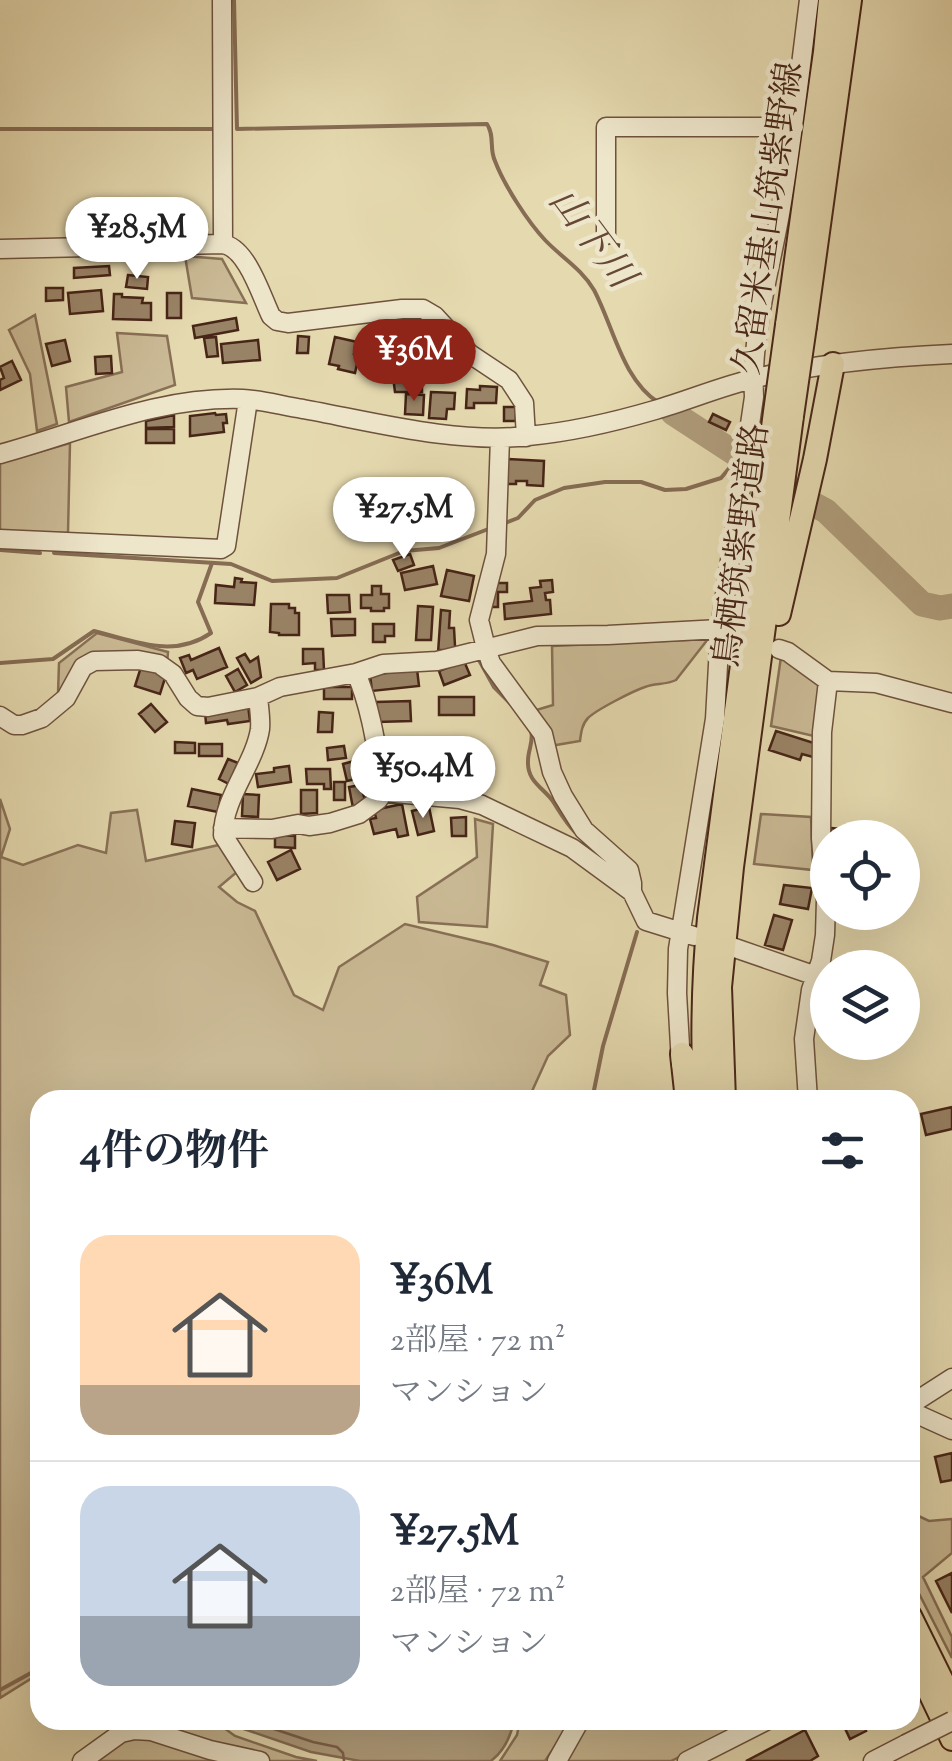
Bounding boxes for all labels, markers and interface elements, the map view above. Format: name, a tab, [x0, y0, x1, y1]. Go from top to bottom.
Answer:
street label: 久留米基山筑紫野線	[723, 59, 818, 378]
water label: 山下川	[534, 178, 648, 304]
pin: ¥28.5M	[56, 197, 218, 282]
text: ¥28.5M	[87, 206, 187, 252]
pin: ¥36M	[355, 319, 473, 404]
text: ¥36M	[375, 328, 453, 374]
street label: 鳥栖筑紫野道路	[703, 421, 784, 670]
pin: ¥27.5M	[323, 477, 485, 562]
text: ¥27.5M	[355, 486, 453, 532]
pin: ¥50.4M	[342, 736, 504, 821]
text: ¥50.4M	[372, 745, 474, 791]
map controls	[810, 820, 920, 1060]
button: locate	[810, 820, 920, 930]
button: layers	[810, 950, 920, 1060]
icon: filters	[815, 1123, 870, 1178]
text: 4件の物件	[80, 1124, 269, 1184]
text: ¥36M	[390, 1253, 493, 1313]
icon: home	[160, 1275, 280, 1395]
text: 2部屋 · 72 m²	[390, 1319, 565, 1365]
text: マンション	[390, 1371, 549, 1417]
text: ¥27.5M	[390, 1504, 519, 1564]
icon: home	[160, 1526, 280, 1646]
text: 2部屋 · 72 m²	[390, 1570, 565, 1616]
text: マンション	[390, 1622, 549, 1668]

